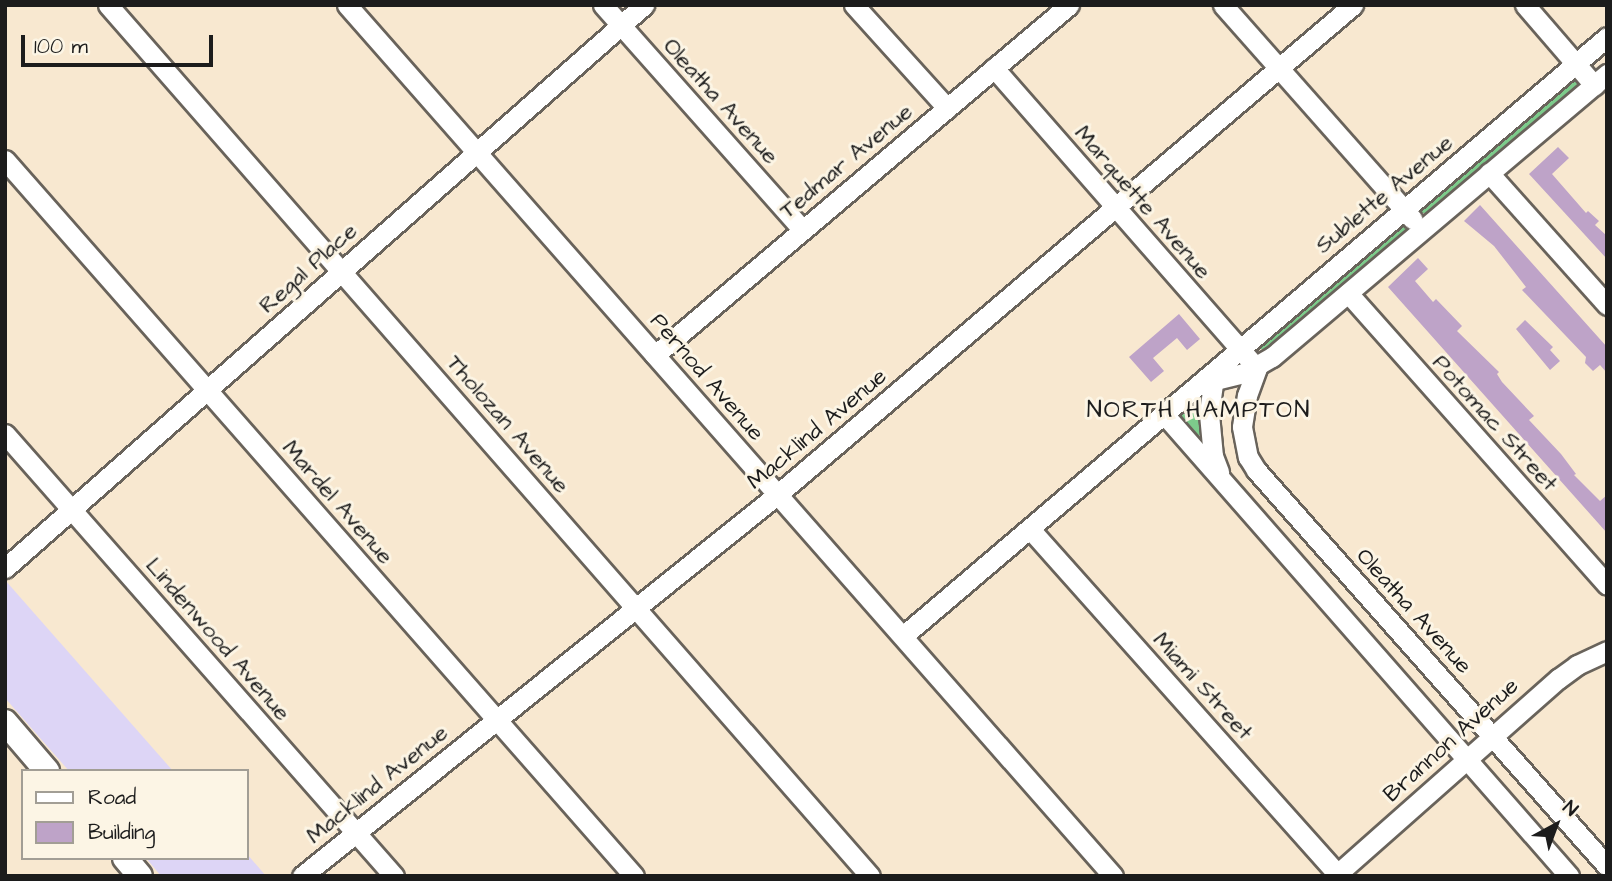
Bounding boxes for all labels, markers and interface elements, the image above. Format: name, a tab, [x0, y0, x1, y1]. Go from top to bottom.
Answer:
scale bar	[24, 21, 217, 65]
text: 100 m	[34, 32, 88, 61]
street label: Oleatha Avenue	[657, 33, 785, 169]
street label: Tedmar Avenue	[774, 97, 918, 225]
street label: Marquette Avenue	[1069, 120, 1217, 284]
street label: Sublette Avenue	[1310, 129, 1458, 259]
street label: Regal Place	[253, 217, 363, 319]
street label: Pernod Avenue	[644, 308, 770, 446]
street label: Tholozan Avenue	[441, 349, 575, 499]
street label: Potomac Street	[1426, 349, 1564, 497]
street label: Macklind Avenue	[742, 363, 892, 495]
district label: NORTH HAMPTON	[1088, 397, 1310, 425]
street label: Mardel Avenue	[277, 434, 399, 570]
street label: Oleatha Avenue	[1350, 543, 1478, 679]
street label: Lindenwood Avenue	[140, 552, 296, 726]
street label: Miami Street	[1147, 626, 1259, 746]
street label: Brannon Avenue	[1378, 672, 1524, 808]
street label: Macklind Avenue	[301, 719, 453, 849]
legend	[21, 769, 248, 860]
text: Road	[88, 783, 136, 812]
north arrow	[1521, 790, 1591, 860]
text: N	[1557, 795, 1583, 823]
text: Building	[88, 818, 155, 847]

